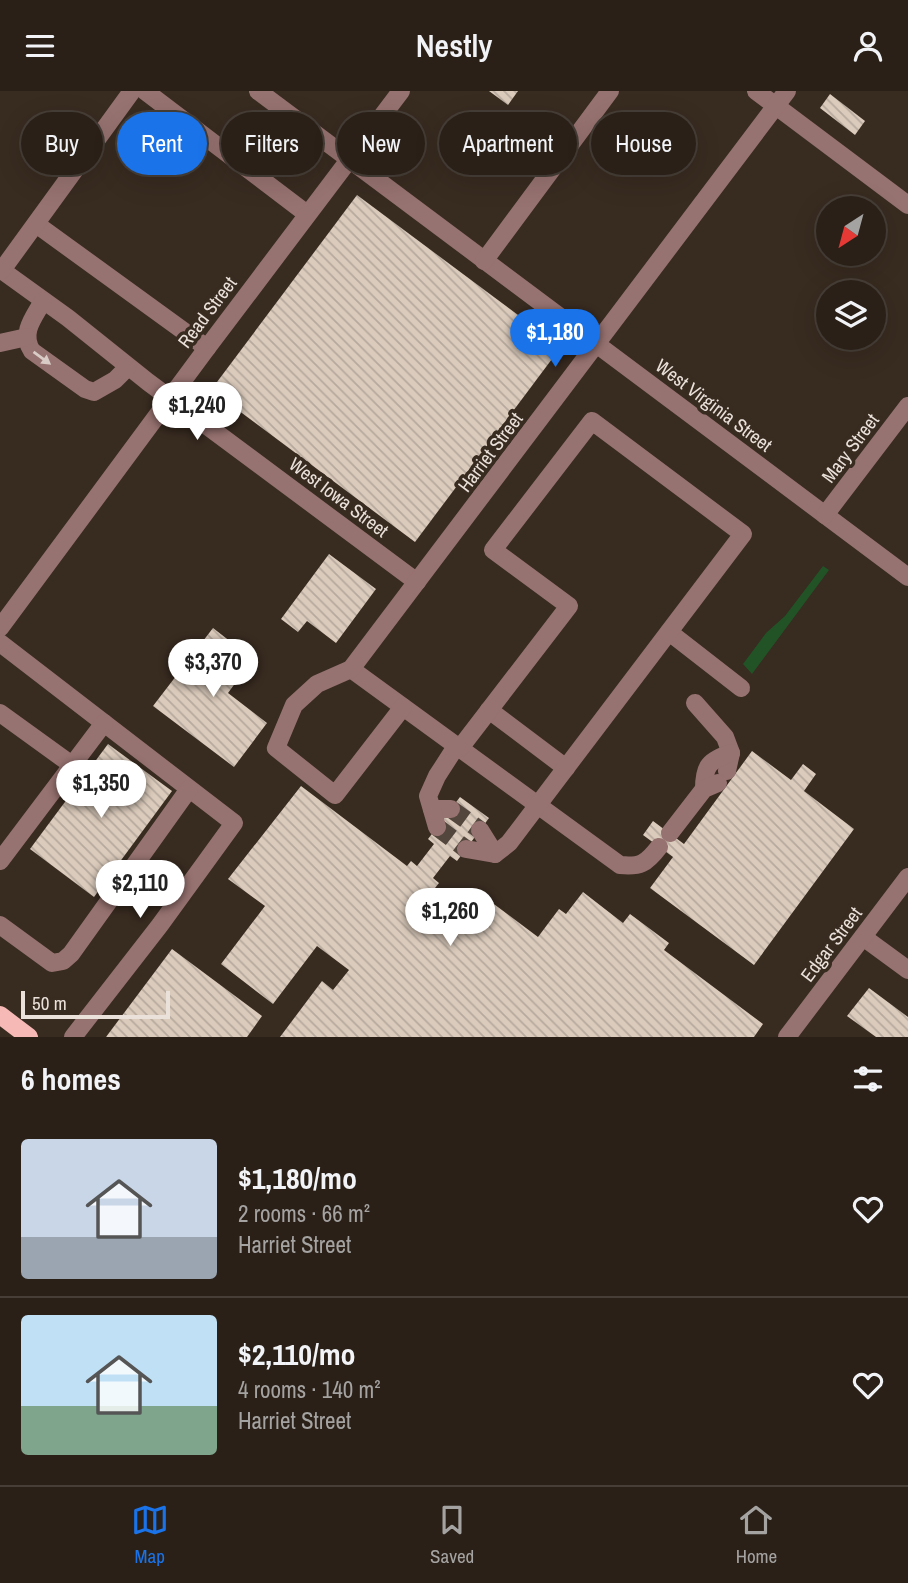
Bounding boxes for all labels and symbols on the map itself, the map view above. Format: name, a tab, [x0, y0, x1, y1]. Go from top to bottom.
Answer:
north arrow	[816, 196, 886, 266]
street label: Read Street	[172, 270, 243, 353]
pin: $1,180	[498, 309, 612, 369]
one-way arrow	[32, 351, 51, 365]
street label: West Virginia Street	[650, 353, 778, 458]
pin: $1,240	[140, 383, 254, 442]
street label: Harriet Street	[451, 406, 529, 497]
street label: Mary Street	[815, 407, 885, 488]
street label: West Iowa Street	[284, 451, 395, 543]
pin: $3,370	[156, 639, 270, 699]
pin: $1,350	[44, 761, 158, 820]
pin: $2,110	[83, 861, 197, 920]
pin: $1,260	[393, 889, 507, 948]
street label: Edgar Street	[794, 901, 868, 987]
scale bar	[21, 988, 170, 1020]

